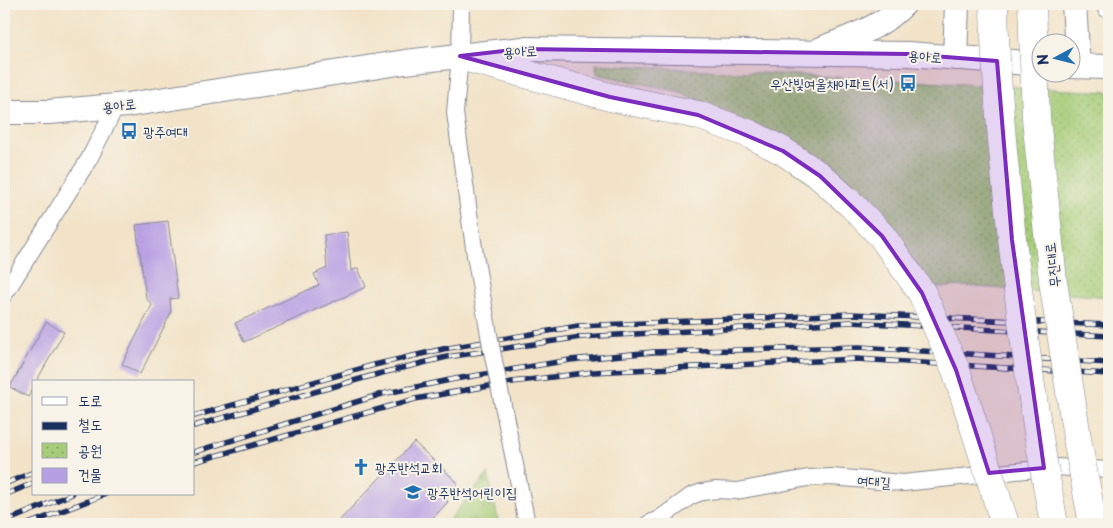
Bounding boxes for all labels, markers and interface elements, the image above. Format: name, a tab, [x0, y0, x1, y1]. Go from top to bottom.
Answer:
north arrow	[1030, 32, 1080, 82]
street label: 용아로	[503, 40, 537, 62]
street label: 용아로	[907, 44, 943, 68]
text: N	[1032, 53, 1054, 66]
place label: 우산빛여울채아파트(서)	[770, 73, 894, 94]
bus stop icon: 우산빛여울채아파트(서)	[898, 73, 918, 93]
street label: 용아로	[101, 93, 137, 117]
bus stop icon: 광주여대	[119, 121, 139, 141]
place label: 광주여대	[143, 121, 188, 142]
street label: 무진대로	[1039, 241, 1065, 289]
legend	[32, 380, 195, 496]
text: 도로	[78, 388, 102, 411]
text: 철도	[78, 412, 102, 435]
text: 공원	[78, 438, 102, 461]
church icon: 광주반석교회	[351, 457, 371, 477]
place label: 광주반석교회	[375, 457, 443, 478]
text: 건물	[78, 462, 102, 485]
street label: 여대길	[856, 469, 892, 493]
school or university icon: 광주반석어린이집	[403, 482, 423, 502]
place label: 광주반석어린이집	[427, 482, 517, 503]

